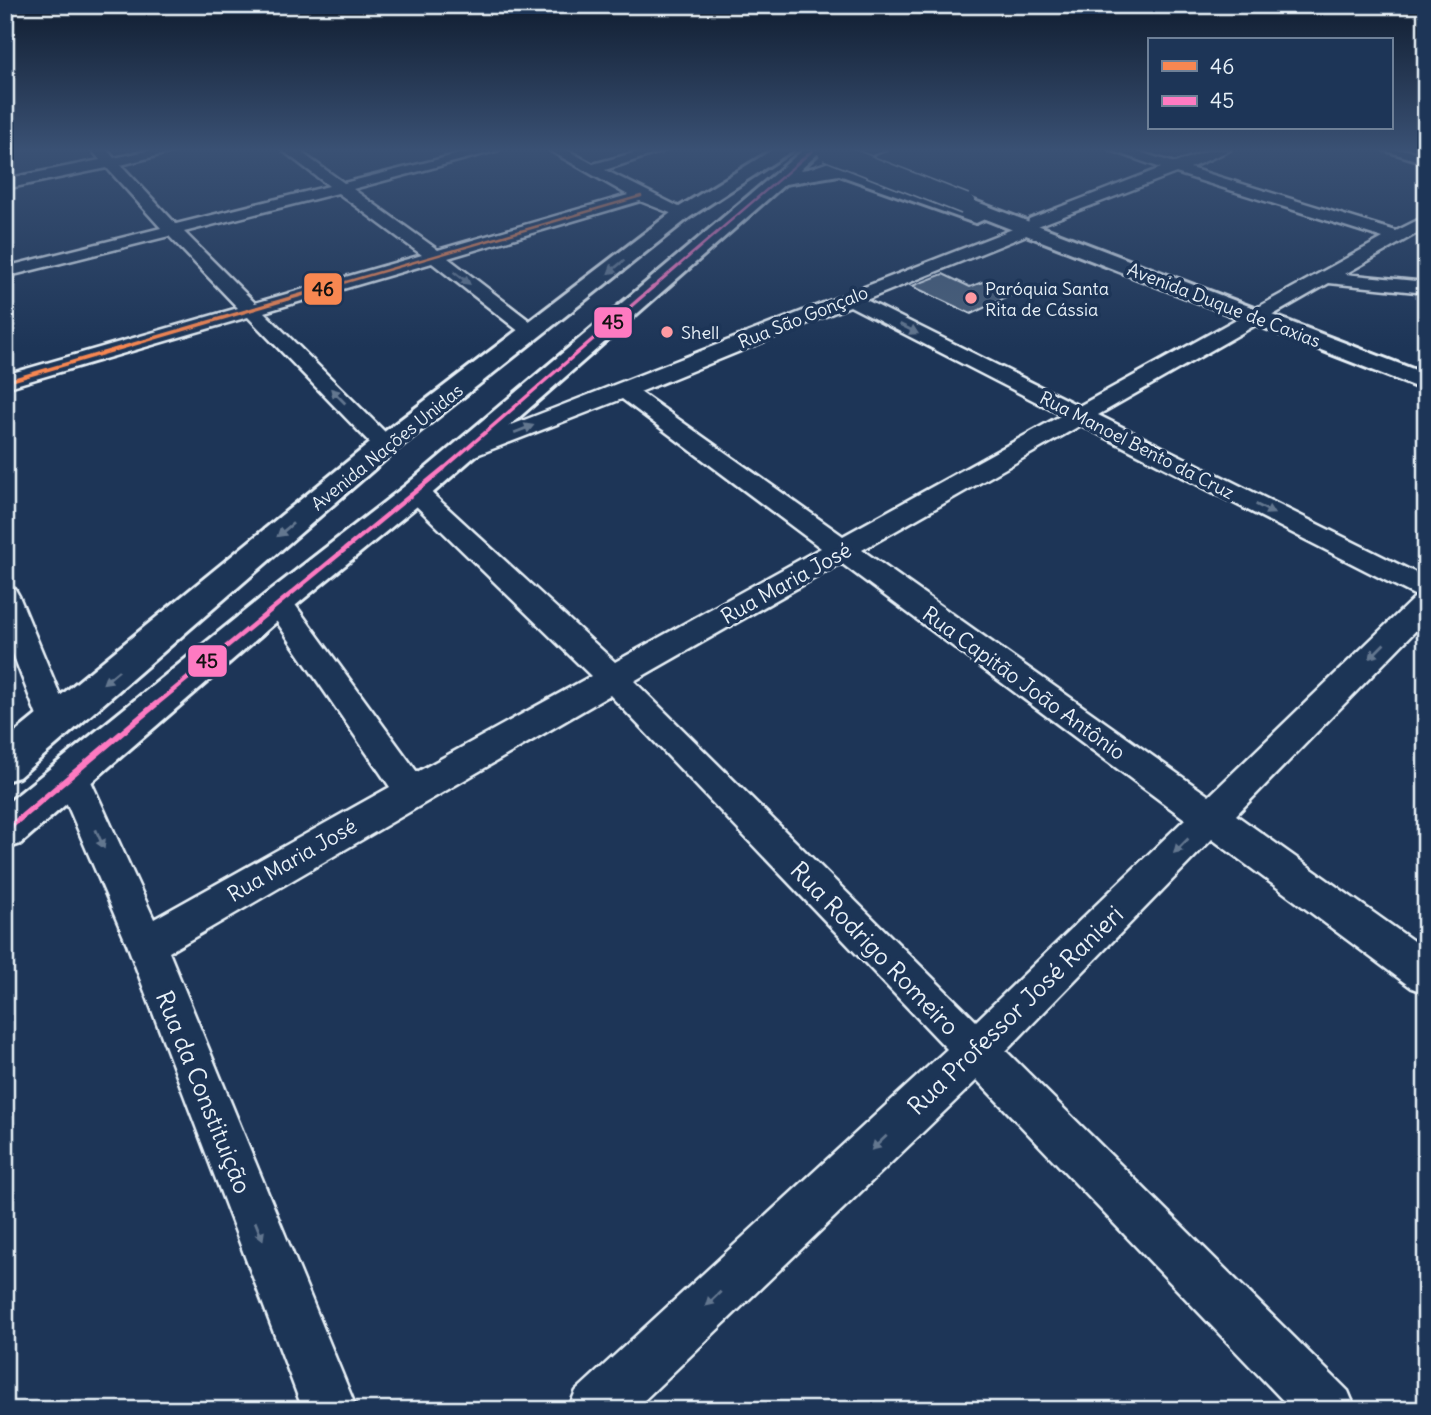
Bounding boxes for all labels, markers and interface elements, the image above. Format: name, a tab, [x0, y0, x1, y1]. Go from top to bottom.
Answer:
legend	[1148, 38, 1392, 130]
text: 46	[1210, 53, 1234, 80]
text: 45	[1210, 87, 1234, 114]
street label: Avenida Duque de Caxias	[1124, 258, 1324, 352]
one-way arrow	[608, 259, 626, 274]
one-way arrow	[453, 270, 471, 284]
line badge: 46	[303, 272, 343, 306]
text: 46	[312, 277, 334, 301]
place label: Paróquia Santa Rita de Cássia	[985, 277, 1109, 321]
street label: Rua São Gonçalo	[735, 281, 871, 353]
marker: Paróquia Santa Rita de Cássia	[963, 290, 979, 306]
line badge: 45	[593, 306, 633, 339]
text: 45	[602, 310, 624, 334]
place label: Shell	[681, 321, 719, 344]
marker: Shell	[659, 324, 675, 340]
one-way arrow	[899, 324, 919, 335]
street label: Avenida Nações Unidas	[306, 379, 468, 515]
street label: Rua Manoel Bento da Cruz	[1036, 386, 1238, 504]
one-way arrow	[330, 388, 346, 405]
one-way arrow	[514, 423, 535, 434]
one-way arrow	[1255, 504, 1275, 515]
one-way arrow	[276, 522, 293, 537]
street label: Rua Maria José	[716, 536, 856, 630]
street label: Rua Capitão João Antônio	[917, 600, 1131, 766]
one-way arrow	[1369, 643, 1386, 660]
line badge: 45	[187, 644, 228, 678]
text: 45	[196, 649, 218, 673]
one-way arrow	[103, 669, 120, 684]
street label: Rua Maria José	[223, 812, 361, 908]
one-way arrow	[94, 829, 106, 849]
one-way arrow	[1173, 838, 1189, 854]
street label: Rua Rodrigo Romeiro	[784, 855, 966, 1041]
street label: Rua Professor José Ranieri	[901, 899, 1129, 1121]
street label: Rua da Constituição	[150, 986, 258, 1198]
one-way arrow	[871, 1134, 888, 1150]
one-way arrow	[254, 1221, 265, 1242]
one-way arrow	[705, 1290, 722, 1306]

